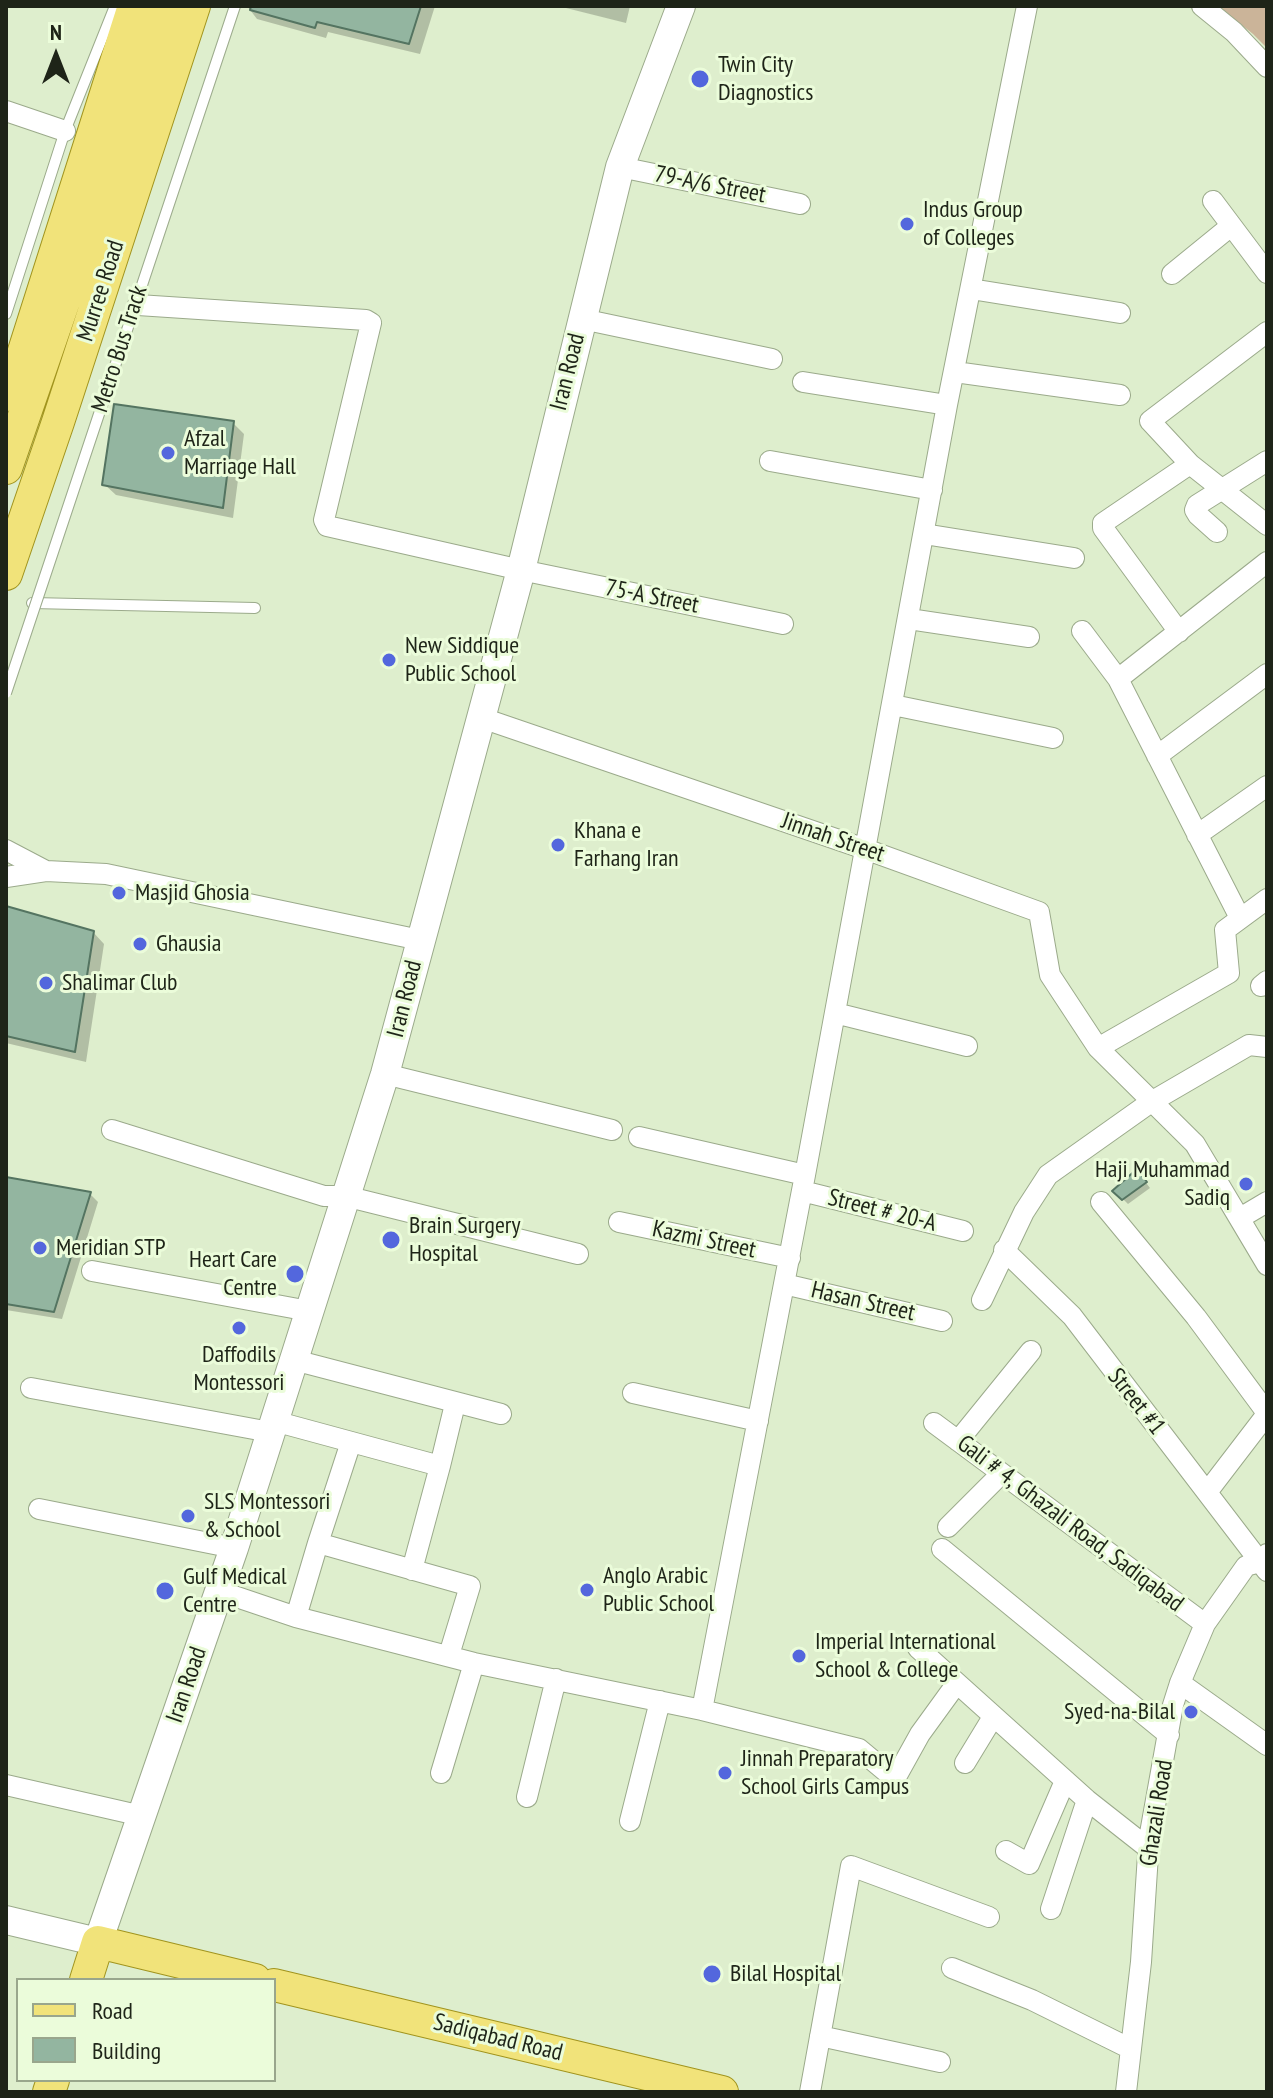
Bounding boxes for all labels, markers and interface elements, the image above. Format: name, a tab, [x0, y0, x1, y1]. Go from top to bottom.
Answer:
north arrow	[16, 16, 96, 96]
text: N	[50, 18, 62, 46]
place label: Twin City Diagnostics	[718, 51, 813, 107]
marker: Twin City Diagnostics	[689, 68, 711, 90]
street label: 79-A/6 Street	[652, 160, 768, 210]
place label: Indus Group of Colleges	[923, 196, 1023, 252]
marker: Indus Group of Colleges	[898, 215, 916, 233]
street label: Murree Road	[71, 237, 131, 345]
street label: Metro Bus Track	[86, 282, 154, 416]
street label: Iran Road	[545, 331, 591, 413]
place label: Afzal Marriage Hall	[184, 425, 296, 481]
marker: Afzal Marriage Hall	[159, 444, 177, 462]
street label: 75-A Street	[603, 574, 701, 620]
place label: New Siddique Public School	[405, 632, 519, 688]
marker: New Siddique Public School	[380, 651, 398, 669]
street label: Jinnah Street	[778, 807, 888, 869]
place label: Khana e Farhang Iran	[574, 817, 679, 873]
marker: Khana e Farhang Iran	[549, 836, 567, 854]
place label: Masjid Ghosia	[135, 879, 250, 907]
marker: Masjid Ghosia	[110, 884, 128, 902]
place label: Ghausia	[156, 930, 221, 958]
marker: Ghausia	[131, 935, 149, 953]
street label: Iran Road	[382, 958, 428, 1040]
place label: Shalimar Club	[62, 969, 178, 997]
marker: Shalimar Club	[37, 974, 55, 992]
place label: Haji Muhammad Sadiq	[1095, 1156, 1230, 1212]
marker: Haji Muhammad Sadiq	[1237, 1175, 1255, 1193]
street label: Street # 20-A	[825, 1184, 939, 1238]
place label: Brain Surgery Hospital	[409, 1212, 520, 1268]
street label: Kazmi Street	[650, 1215, 758, 1265]
marker: Brain Surgery Hospital	[380, 1229, 402, 1251]
place label: Meridian STP	[56, 1234, 166, 1262]
marker: Meridian STP	[31, 1239, 49, 1257]
place label: Heart Care Centre	[189, 1246, 277, 1302]
marker: Heart Care Centre	[284, 1263, 306, 1285]
street label: Hasan Street	[808, 1276, 918, 1328]
marker: Daffodils Montessori	[230, 1319, 248, 1337]
place label: Daffodils Montessori	[194, 1341, 284, 1397]
street label: Street #1	[1101, 1363, 1171, 1441]
street label: Gali # 4, Ghazali Road, Sadiqabad	[951, 1429, 1189, 1619]
place label: SLS Montessori & School	[204, 1488, 330, 1544]
marker: SLS Montessori & School	[179, 1507, 197, 1525]
place label: Anglo Arabic Public School	[603, 1562, 714, 1618]
place label: Gulf Medical Centre	[183, 1563, 287, 1619]
marker: Gulf Medical Centre	[154, 1580, 176, 1602]
marker: Anglo Arabic Public School	[578, 1581, 596, 1599]
place label: Imperial International School & College	[815, 1628, 996, 1684]
street label: Iran Road	[161, 1643, 213, 1727]
marker: Imperial International School & College	[790, 1647, 808, 1665]
place label: Syed-na-Bilal	[1064, 1698, 1175, 1726]
marker: Syed-na-Bilal	[1182, 1703, 1200, 1721]
place label: Jinnah Preparatory School Girls Campus	[741, 1745, 909, 1801]
street label: Ghazali Road	[1134, 1758, 1180, 1868]
marker: Jinnah Preparatory School Girls Campus	[716, 1764, 734, 1782]
place label: Bilal Hospital	[730, 1960, 841, 1988]
marker: Bilal Hospital	[701, 1963, 723, 1985]
legend	[16, 1978, 276, 2082]
text: Road	[92, 1995, 133, 2026]
street label: Sadiqabad Road	[431, 2008, 565, 2068]
text: Building	[92, 2035, 161, 2066]

